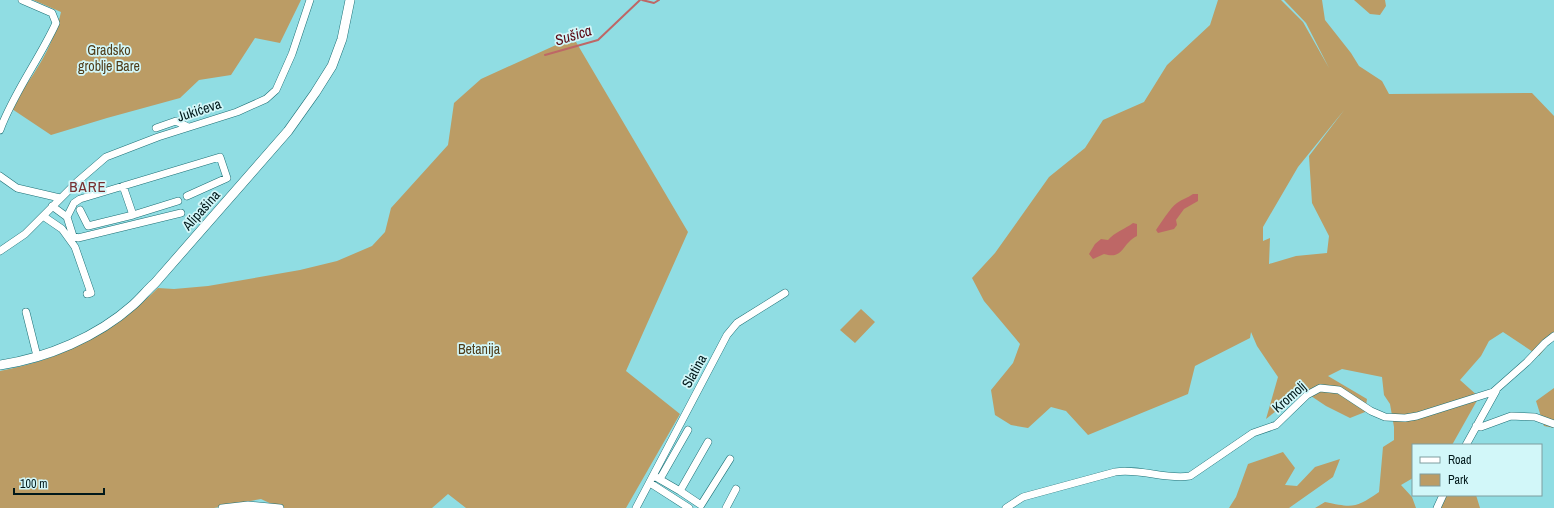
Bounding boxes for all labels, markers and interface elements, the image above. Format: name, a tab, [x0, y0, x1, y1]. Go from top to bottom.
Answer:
water label: Sušica	[552, 19, 594, 51]
park label: Gradsko groblje Bare	[78, 41, 140, 75]
street label: Jukićeva	[175, 94, 224, 126]
district label: BARE	[69, 176, 107, 197]
street label: Alipašina	[178, 186, 224, 235]
park label: Betanija	[458, 340, 501, 358]
street label: Slatina	[677, 350, 711, 391]
street label: Kromolj	[1268, 377, 1310, 417]
legend	[1412, 444, 1542, 496]
text: Road	[1448, 452, 1472, 468]
scale bar	[14, 470, 104, 496]
text: Park	[1448, 472, 1468, 488]
text: 100 m	[20, 476, 47, 492]

